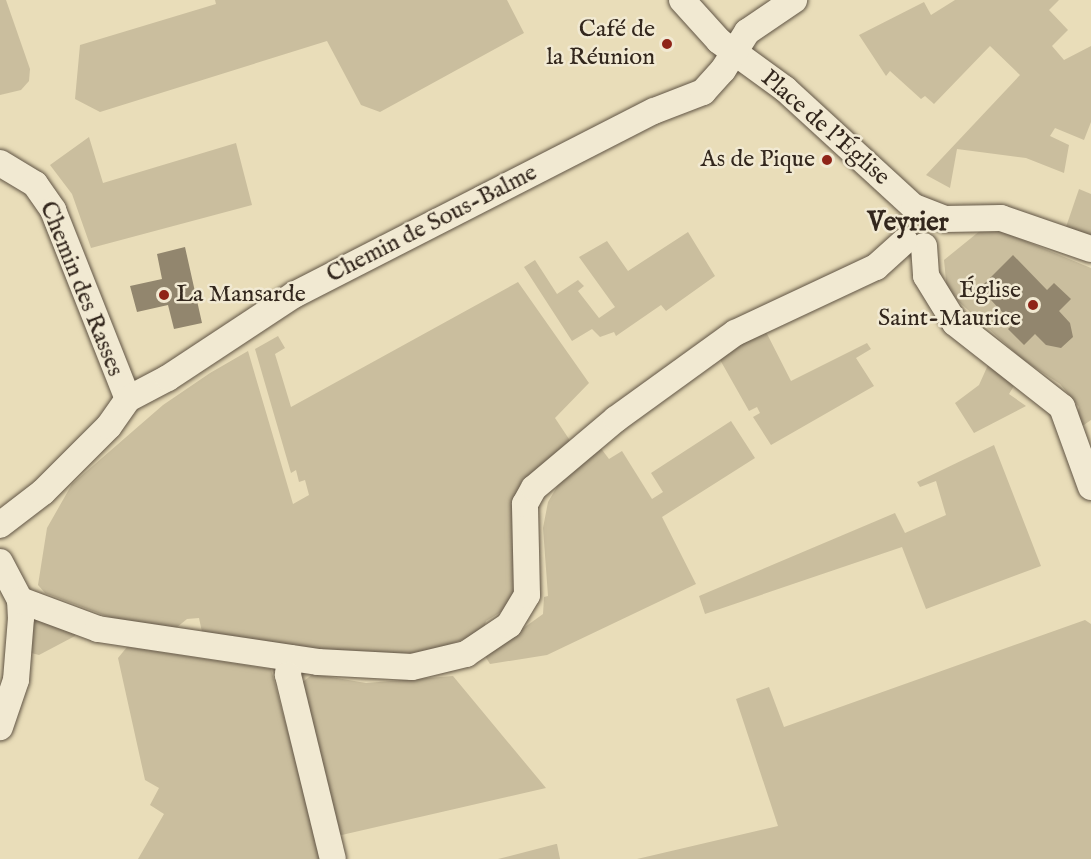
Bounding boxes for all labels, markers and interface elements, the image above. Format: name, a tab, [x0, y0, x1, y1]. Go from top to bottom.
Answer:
place label: Café de la Réunion	[546, 16, 655, 72]
marker: Café de la Réunion	[660, 37, 674, 51]
street label: Place de l'Église	[755, 64, 895, 192]
place label: As de Pique	[701, 146, 815, 174]
marker: As de Pique	[820, 153, 834, 167]
street label: Chemin de Sous-Balme	[322, 158, 542, 290]
street label: Chemin des Rasses	[33, 197, 129, 381]
district label: Veyrier	[867, 208, 949, 240]
place label: Église Saint-Maurice	[878, 277, 1021, 333]
place label: La Mansarde	[176, 281, 306, 309]
marker: La Mansarde	[157, 288, 171, 302]
marker: Église Saint-Maurice	[1026, 298, 1040, 312]

